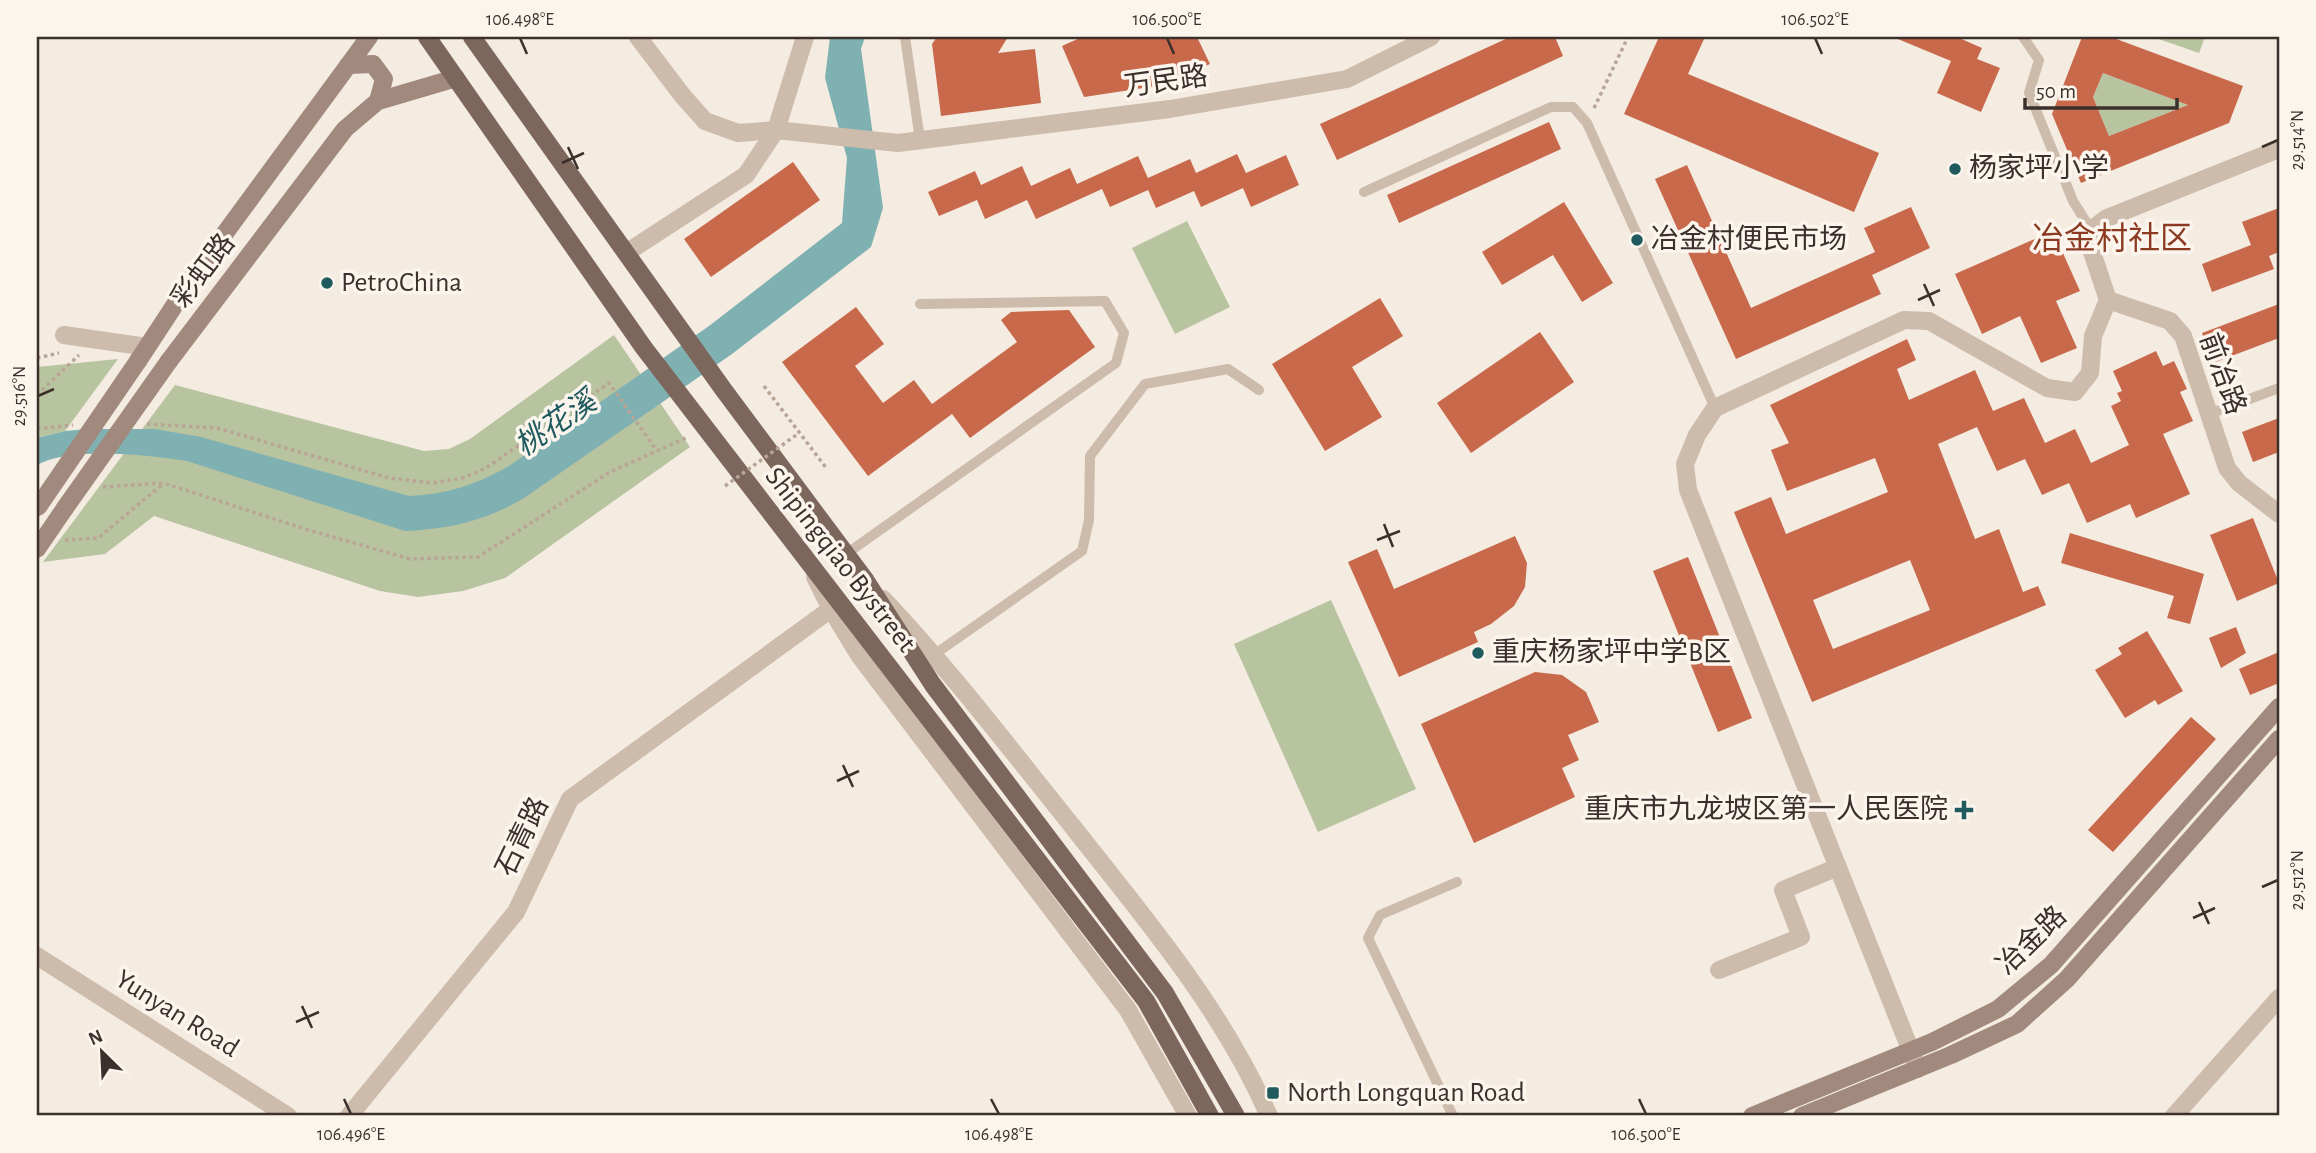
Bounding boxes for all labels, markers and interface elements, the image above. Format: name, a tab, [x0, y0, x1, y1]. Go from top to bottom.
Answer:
text: 106.498°E	[486, 11, 554, 29]
text: 106.500°E	[1133, 11, 1202, 29]
text: 106.502°E	[1781, 11, 1849, 29]
street label: 万民路	[1122, 60, 1210, 102]
scale bar	[2025, 66, 2178, 110]
text: 50 m	[2036, 81, 2076, 102]
text: 29.514°N	[2289, 110, 2307, 170]
place label: 杨家坪小学	[1969, 153, 2109, 183]
marker: 杨家坪小学	[1947, 161, 1963, 177]
district label: 冶金村社区	[2032, 221, 2192, 255]
place label: 冶金村便民市场	[1651, 224, 1847, 254]
street label: 彩虹路	[166, 228, 240, 313]
marker: 冶金村便民市场	[1629, 232, 1645, 248]
place label: PetroChina	[341, 269, 462, 297]
marker: PetroChina	[319, 275, 335, 291]
street label: 前冶路	[2194, 329, 2251, 418]
text: 29.516°N	[11, 366, 29, 426]
water label: 桃花溪	[509, 383, 604, 462]
street label: Shipingqiao Bystreet	[759, 462, 921, 658]
place label: 重庆杨家坪中学B区	[1492, 637, 1731, 667]
marker: 重庆杨家坪中学B区	[1470, 645, 1486, 661]
street label: 石青路	[490, 792, 554, 881]
place label: 重庆市九龙坡区第一人民医院	[1584, 794, 1948, 824]
marker: 重庆市九龙坡区第一人民医院	[1954, 800, 1974, 820]
text: 29.512°N	[2289, 850, 2307, 910]
street label: 冶金路	[1991, 900, 2072, 980]
street label: Yunyan Road	[110, 965, 244, 1063]
north arrow	[66, 1016, 136, 1086]
text: N	[86, 1026, 106, 1049]
place label: North Longquan Road	[1287, 1079, 1525, 1107]
marker: North Longquan Road	[1265, 1085, 1281, 1101]
text: 106.496°E	[317, 1126, 385, 1144]
text: 106.498°E	[965, 1126, 1033, 1144]
text: 106.500°E	[1612, 1126, 1681, 1144]

